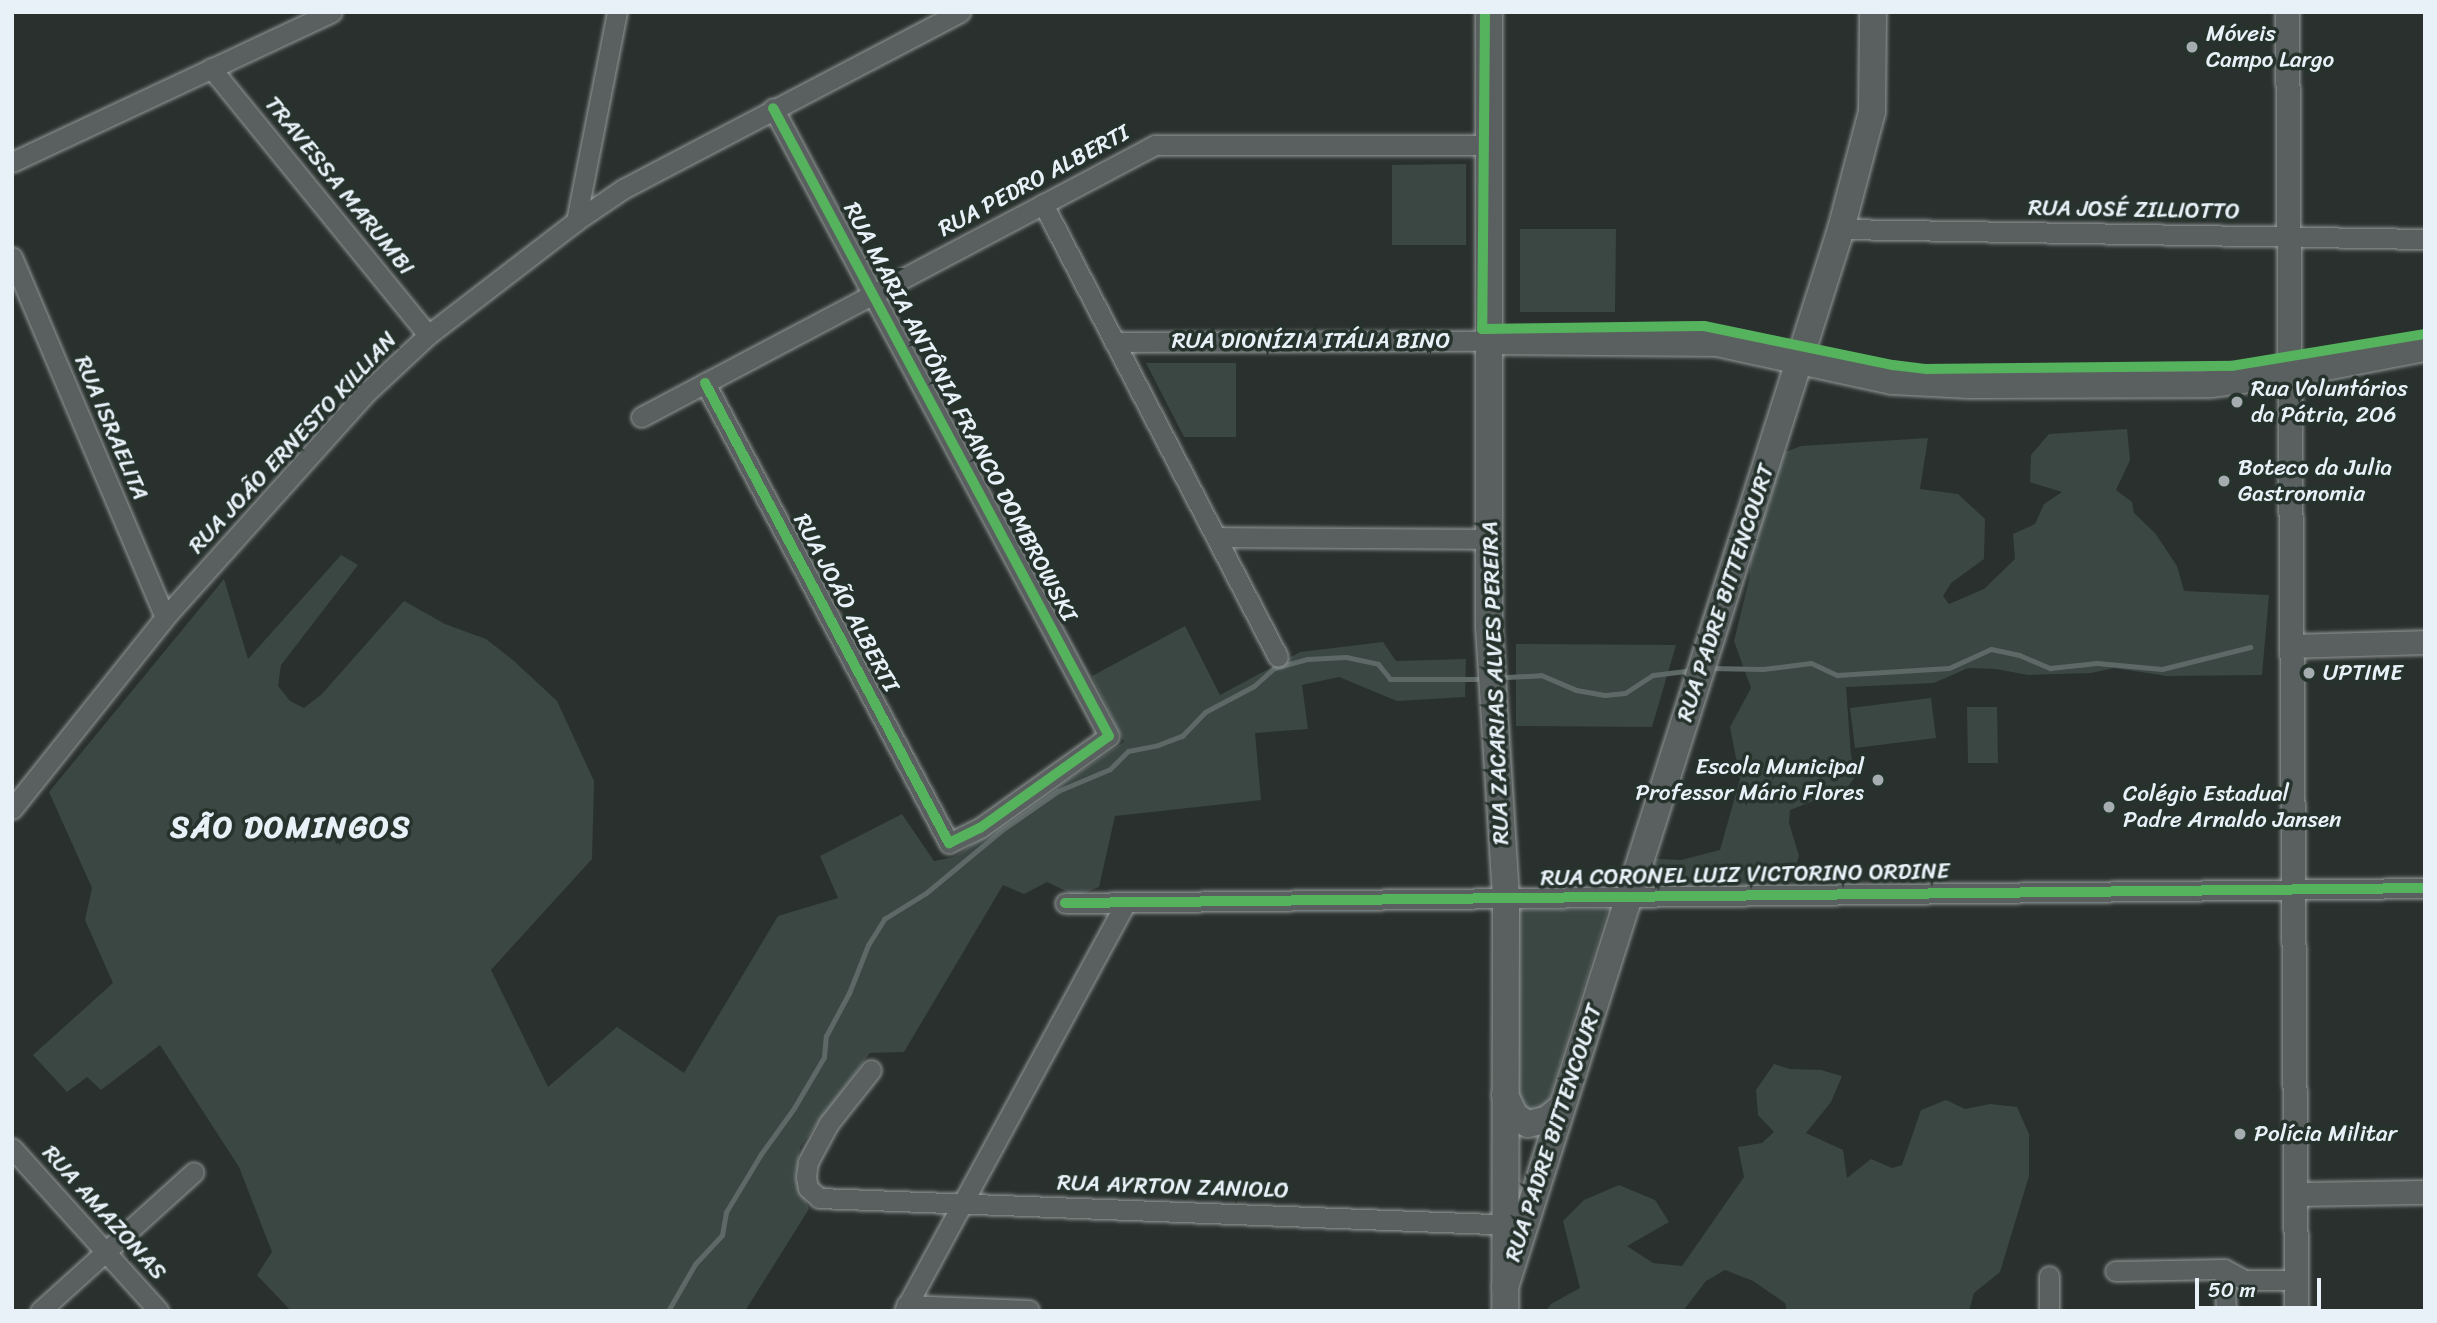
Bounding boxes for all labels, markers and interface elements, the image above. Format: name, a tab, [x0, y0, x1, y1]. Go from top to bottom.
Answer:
place label: Móveis Campo Largo	[2206, 20, 2334, 74]
marker: Móveis Campo Largo	[2184, 39, 2200, 55]
street label: TRAVESSA MARUMBI	[259, 91, 419, 281]
street label: RUA PEDRO ALBERTI	[935, 120, 1133, 242]
street label: RUA JOSÉ ZILLIOTTO	[2027, 194, 2241, 226]
street label: RUA MARIA ANTÔNIA FRANCO DOMBROWSKI	[839, 201, 1081, 623]
street label: RUA JOÃO ERNESTO KILLIAN	[182, 326, 404, 560]
street label: RUA DIONÍZIA ITÁLIA BINO	[1171, 327, 1451, 355]
street label: RUA ISRAELITA	[67, 349, 155, 507]
place label: Rua Voluntários da Pátria, 206	[2251, 375, 2408, 429]
marker: Rua Voluntários da Pátria, 206	[2229, 394, 2245, 410]
place label: Boteco da Julia Gastronomia	[2238, 454, 2392, 508]
street label: RUA PADRE BITTENCOURT	[1671, 461, 1781, 725]
marker: Boteco da Julia Gastronomia	[2216, 473, 2232, 489]
street label: RUA JOÃO ALBERTI	[787, 509, 905, 697]
street label: RUA ZACARIAS ALVES PEREIRA	[1477, 522, 1515, 844]
place label: UPTIME	[2323, 659, 2403, 687]
marker: UPTIME	[2301, 665, 2317, 681]
place label: Escola Municipal Professor Mário Flores	[1635, 753, 1864, 807]
marker: Escola Municipal Professor Mário Flores	[1870, 772, 1886, 788]
place label: Colégio Estadual Padre Arnaldo Jansen	[2123, 780, 2342, 834]
marker: Colégio Estadual Padre Arnaldo Jansen	[2101, 799, 2117, 815]
district label: SÃO DOMINGOS	[172, 809, 410, 845]
street label: RUA CORONEL LUIZ VICTORINO ORDINE	[1542, 858, 1948, 892]
street label: RUA PADRE BITTENCOURT	[1499, 1001, 1609, 1265]
place label: Polícia Militar	[2254, 1120, 2397, 1148]
marker: Polícia Militar	[2232, 1126, 2248, 1142]
street label: RUA AMAZONAS	[36, 1140, 172, 1286]
street label: RUA AYRTON ZANIOLO	[1058, 1169, 1288, 1205]
scale bar	[2199, 1264, 2325, 1308]
text: 50 m	[2208, 1271, 2256, 1309]

